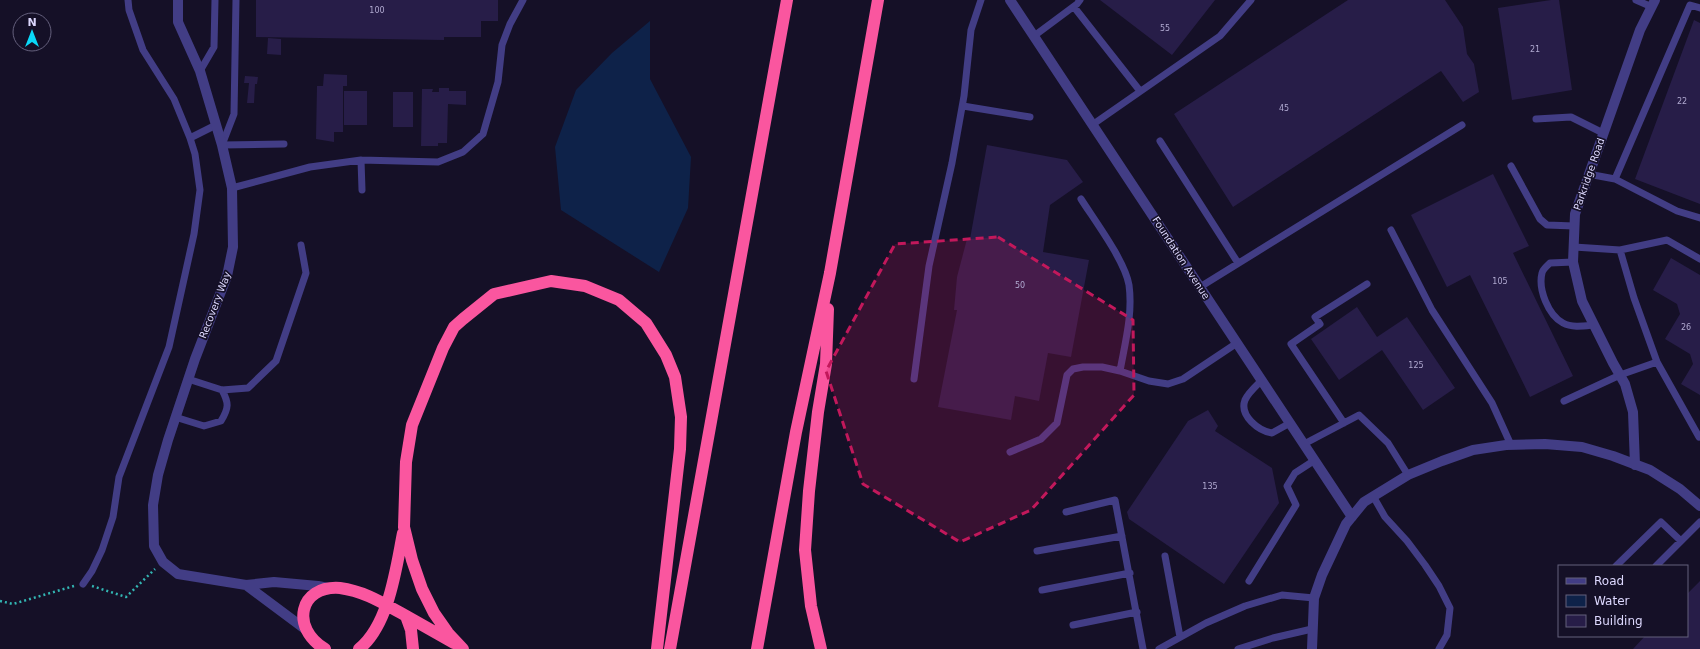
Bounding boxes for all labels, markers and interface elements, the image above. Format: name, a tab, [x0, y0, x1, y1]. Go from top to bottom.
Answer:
house number: 100	[369, 6, 385, 15]
north arrow	[12, 12, 52, 52]
text: N	[27, 16, 37, 29]
house number: 55	[1160, 24, 1170, 33]
house number: 21	[1530, 45, 1540, 54]
house number: 22	[1677, 97, 1687, 106]
house number: 45	[1279, 104, 1289, 113]
street label: Parkridge Road	[1571, 136, 1607, 212]
street label: Foundation Avenue	[1150, 215, 1212, 301]
street label: Recovery Way	[197, 270, 233, 340]
house number: 105	[1492, 277, 1508, 286]
house number: 50	[1015, 281, 1025, 290]
house number: 26	[1681, 323, 1691, 332]
house number: 125	[1408, 361, 1424, 370]
house number: 135	[1202, 482, 1218, 491]
legend	[1558, 565, 1688, 637]
text: Road	[1594, 574, 1624, 588]
text: Water	[1594, 594, 1630, 608]
text: Building	[1594, 614, 1643, 628]

